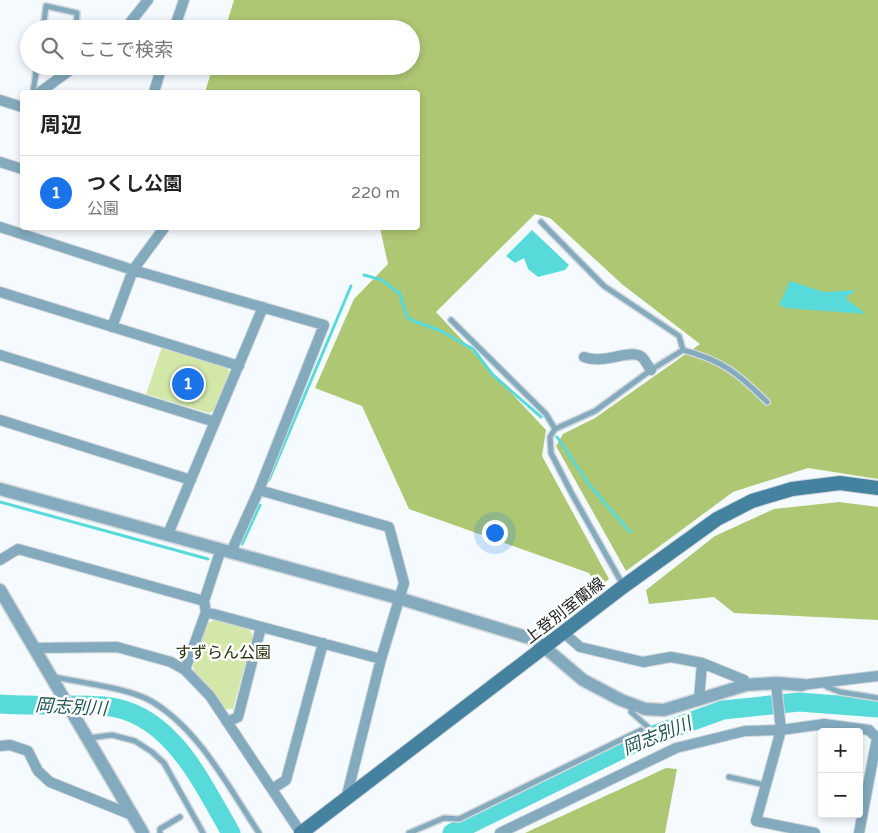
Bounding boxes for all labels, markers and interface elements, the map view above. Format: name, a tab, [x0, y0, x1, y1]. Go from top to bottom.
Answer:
search box	[20, 20, 420, 75]
icon: search	[38, 34, 66, 62]
text: ここで検索	[78, 39, 173, 61]
text: 周辺	[40, 113, 82, 138]
text: つくし公園	[87, 173, 182, 195]
text: 1	[51, 183, 61, 203]
text: 220 m	[351, 183, 400, 203]
text: 公園	[87, 199, 119, 219]
pin: 1	[172, 365, 204, 403]
your location	[482, 520, 508, 546]
street label: 上登別室蘭線	[521, 573, 609, 648]
park label: すずらん公園	[175, 643, 271, 663]
water label: 岡志別川	[34, 694, 110, 720]
water label: 岡志別川	[620, 712, 696, 760]
map controls	[818, 728, 863, 818]
button: +	[818, 728, 863, 773]
button: −	[818, 773, 863, 818]

